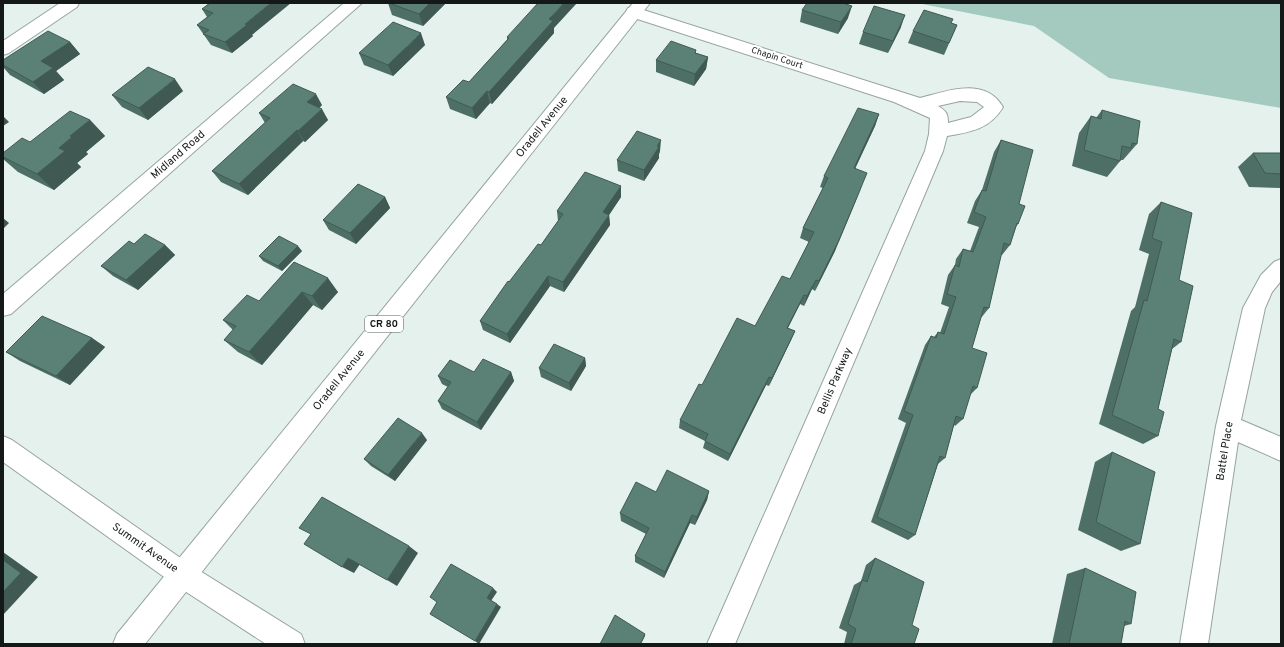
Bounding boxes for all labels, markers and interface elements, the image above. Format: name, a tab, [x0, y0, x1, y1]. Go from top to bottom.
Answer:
street label: Chapin Court	[750, 45, 804, 71]
street label: Oradell Avenue	[513, 93, 571, 160]
street label: Midland Road	[148, 128, 208, 182]
road number: CR 80	[365, 316, 403, 332]
street label: Bellis Parkway	[815, 345, 855, 417]
street label: Oradell Avenue	[310, 346, 368, 413]
street label: Battel Place	[1213, 420, 1237, 482]
street label: Summit Avenue	[109, 520, 181, 576]

